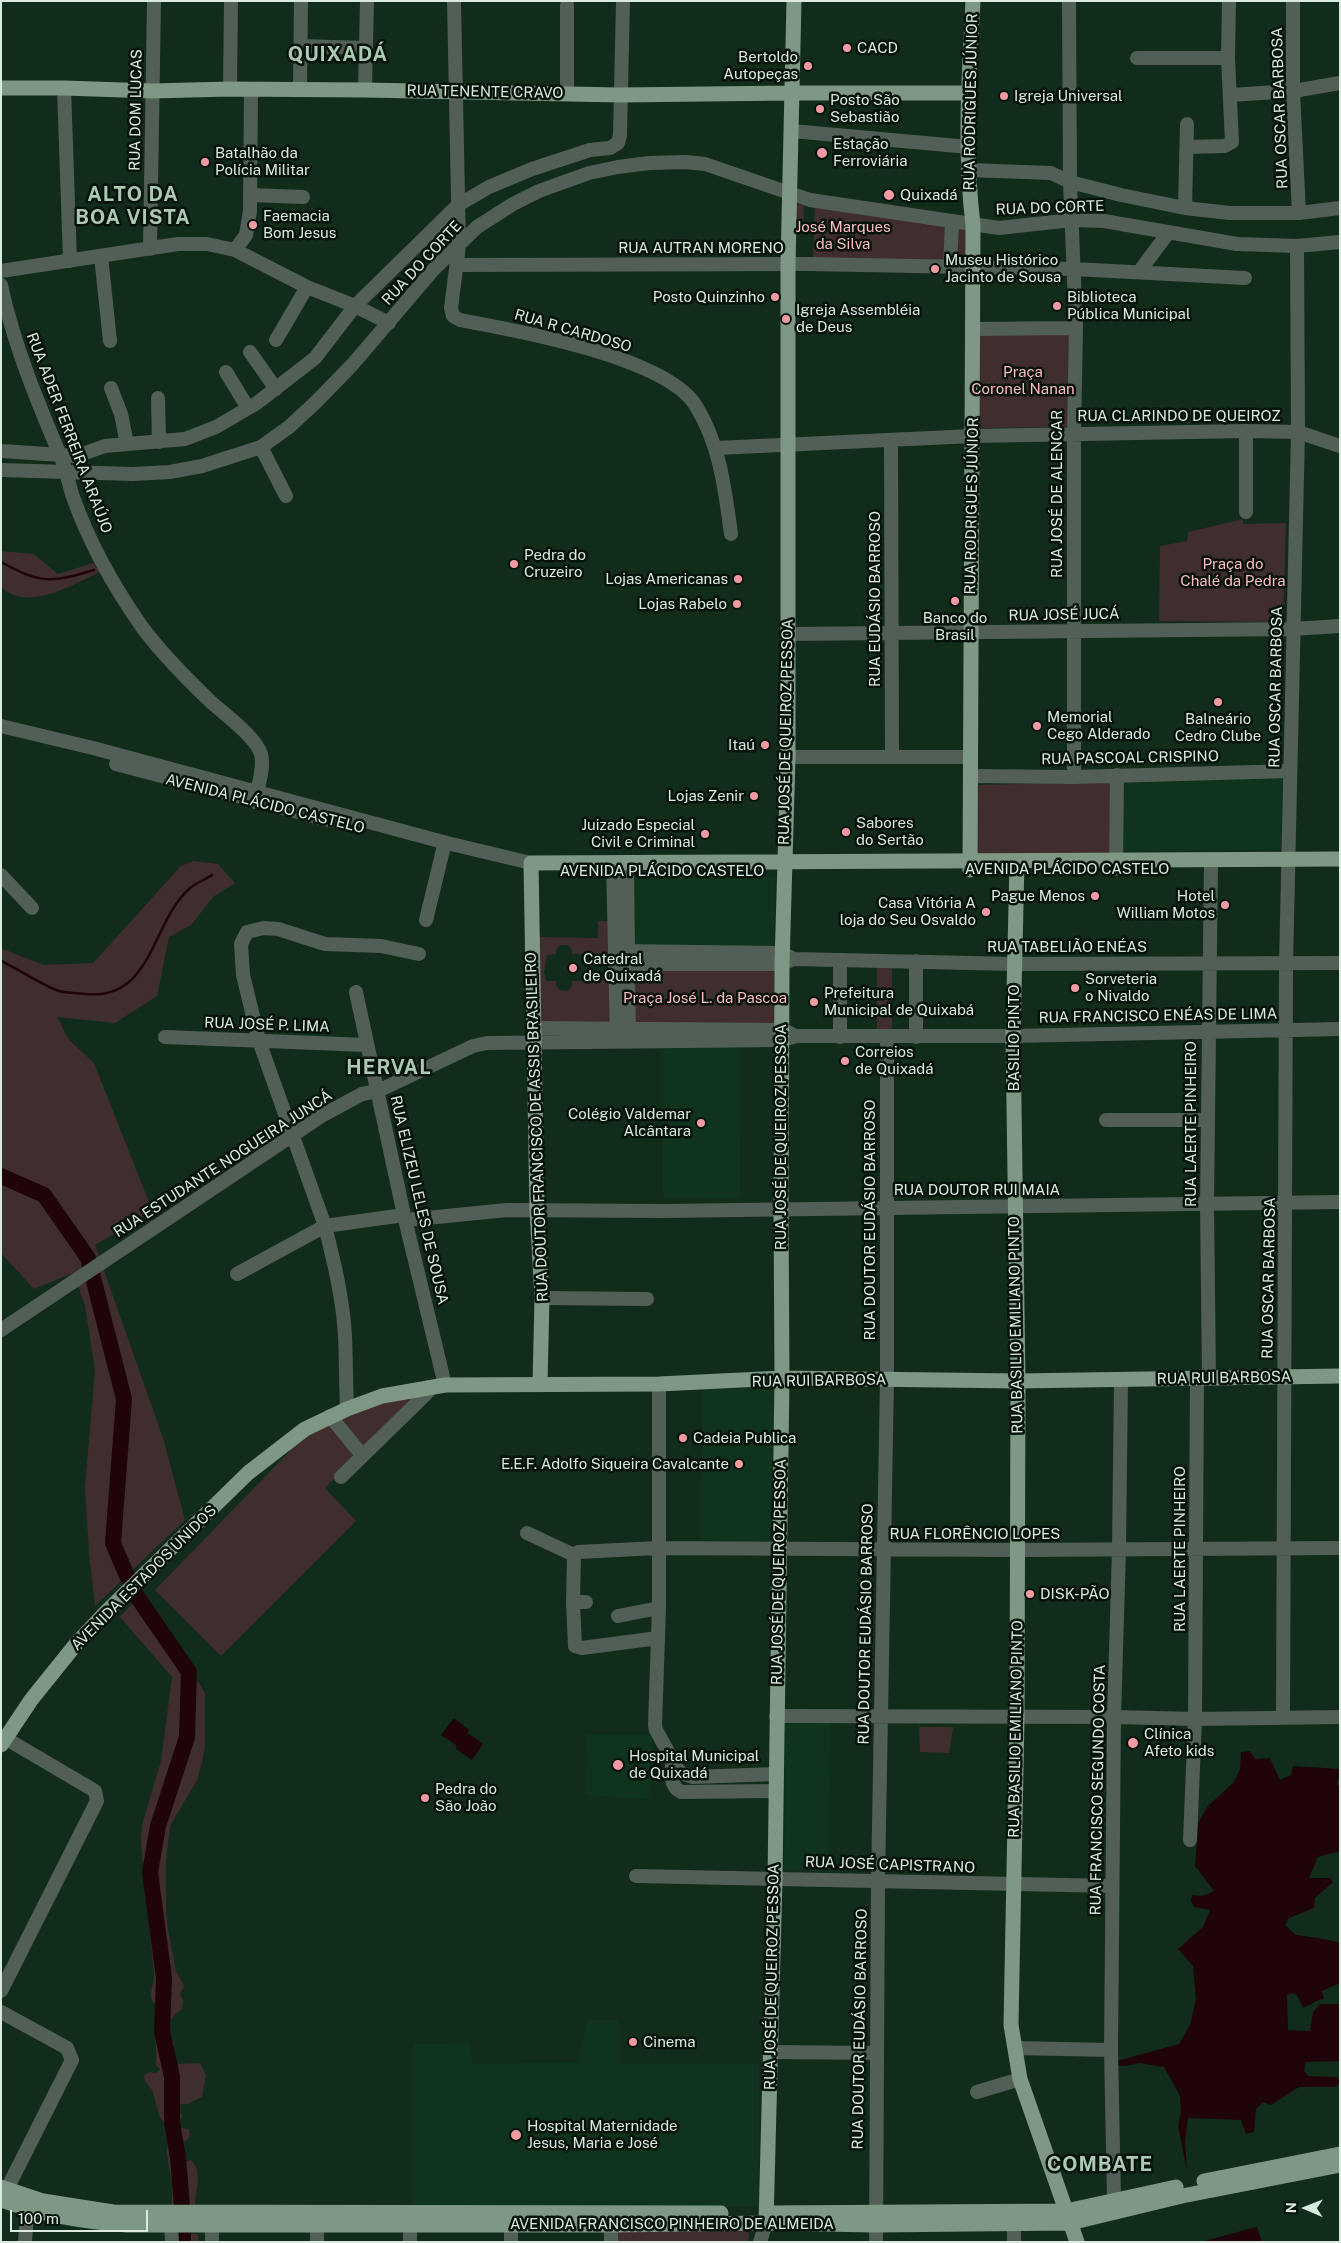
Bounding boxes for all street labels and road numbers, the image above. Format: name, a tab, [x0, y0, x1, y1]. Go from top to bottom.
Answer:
street label: RUA RODRIGUES JÚNIOR	[960, 13, 982, 191]
street label: RUA OSCAR BARBOSA	[1268, 27, 1292, 189]
street label: RUA DOM LUCAS	[126, 49, 146, 171]
street label: RUA TENENTE CRAVO	[407, 82, 563, 102]
street label: RUA DO CORTE	[995, 197, 1105, 219]
street label: RUA DO CORTE	[378, 217, 466, 309]
street label: RUA AUTRAN MORENO	[618, 239, 784, 257]
street label: RUA R CARDOSO	[512, 306, 634, 356]
street label: RUA ADER FERREIRA ARAÚJO	[22, 330, 116, 536]
street label: RUA CLARINDO DE QUEIROZ	[1077, 407, 1281, 425]
street label: RUA JOSÉ DE ALENCAR	[1048, 410, 1066, 578]
street label: RUA RODRIGUES JÚNIOR	[961, 417, 983, 595]
street label: RUA EUDÁSIO BARROSO	[866, 511, 884, 687]
street label: RUA JOSÉ JUCÁ	[1008, 605, 1120, 625]
street label: RUA OSCAR BARBOSA	[1266, 606, 1286, 768]
street label: RUA JOSÉ DE QUEIROZ PESSOA	[775, 619, 797, 845]
street label: RUA PASCOAL CRISPINO	[1041, 747, 1219, 769]
street label: AVENIDA PLÁCIDO CASTELO	[164, 771, 366, 837]
street label: AVENIDA PLÁCIDO CASTELO	[965, 860, 1169, 878]
street label: AVENIDA PLÁCIDO CASTELO	[560, 862, 764, 880]
street label: RUA TABELIÃO ENÉAS	[987, 938, 1147, 956]
street label: RUA DOUTOR FRANCISCO DE ASSIS BRASILEIRO	[522, 952, 552, 1302]
street label: BASILIO PINTO	[1005, 984, 1023, 1092]
street label: RUA FRANCISCO ENÉAS DE LIMA	[1038, 1005, 1278, 1027]
street label: RUA JOSÉ P. LIMA	[204, 1014, 330, 1036]
street label: RUA JOSÉ DE QUEIROZ PESSOA	[772, 1024, 790, 1250]
street label: RUA LAERTE PINHEIRO	[1182, 1041, 1200, 1207]
street label: RUA ESTUDANTE NOGUEIRA JUNCÁ	[110, 1087, 336, 1241]
street label: RUA ELIZEU LELES DE SOUSA	[386, 1094, 452, 1306]
street label: RUA DOUTOR EUDÁSIO BARROSO	[861, 1099, 879, 1341]
street label: RUA DOUTOR RUI MAIA	[894, 1181, 1060, 1199]
street label: RUA OSCAR BARBOSA	[1259, 1197, 1279, 1359]
street label: RUA BASILIO EMILIANO PINTO	[1005, 1216, 1027, 1434]
street label: RUA RUI BARBOSA	[1157, 1368, 1291, 1388]
street label: RUA RUI BARBOSA	[752, 1371, 886, 1391]
street label: RUA JOSÉ DE QUEIROZ PESSOA	[768, 1459, 790, 1685]
street label: RUA LAERTE PINHEIRO	[1171, 1466, 1189, 1632]
street label: AVENIDA ESTADOS UNIDOS	[68, 1502, 220, 1654]
street label: RUA DOUTOR EUDÁSIO BARROSO	[855, 1503, 877, 1745]
street label: RUA FLORÊNCIO LOPES	[890, 1525, 1060, 1543]
street label: RUA BASILIO EMILIANO PINTO	[1005, 1620, 1027, 1838]
street label: RUA FRANCISCO SEGUNDO COSTA	[1087, 1664, 1109, 1916]
street label: RUA JOSÉ CAPISTRANO	[805, 1853, 975, 1877]
street label: RUA JOSÉ DE QUEIROZ PESSOA	[761, 1864, 783, 2090]
street label: RUA DOUTOR EUDÁSIO BARROSO	[849, 1908, 871, 2150]
street label: AVENIDA FRANCISCO PINHEIRO DE ALMEIDA	[510, 2215, 834, 2233]

